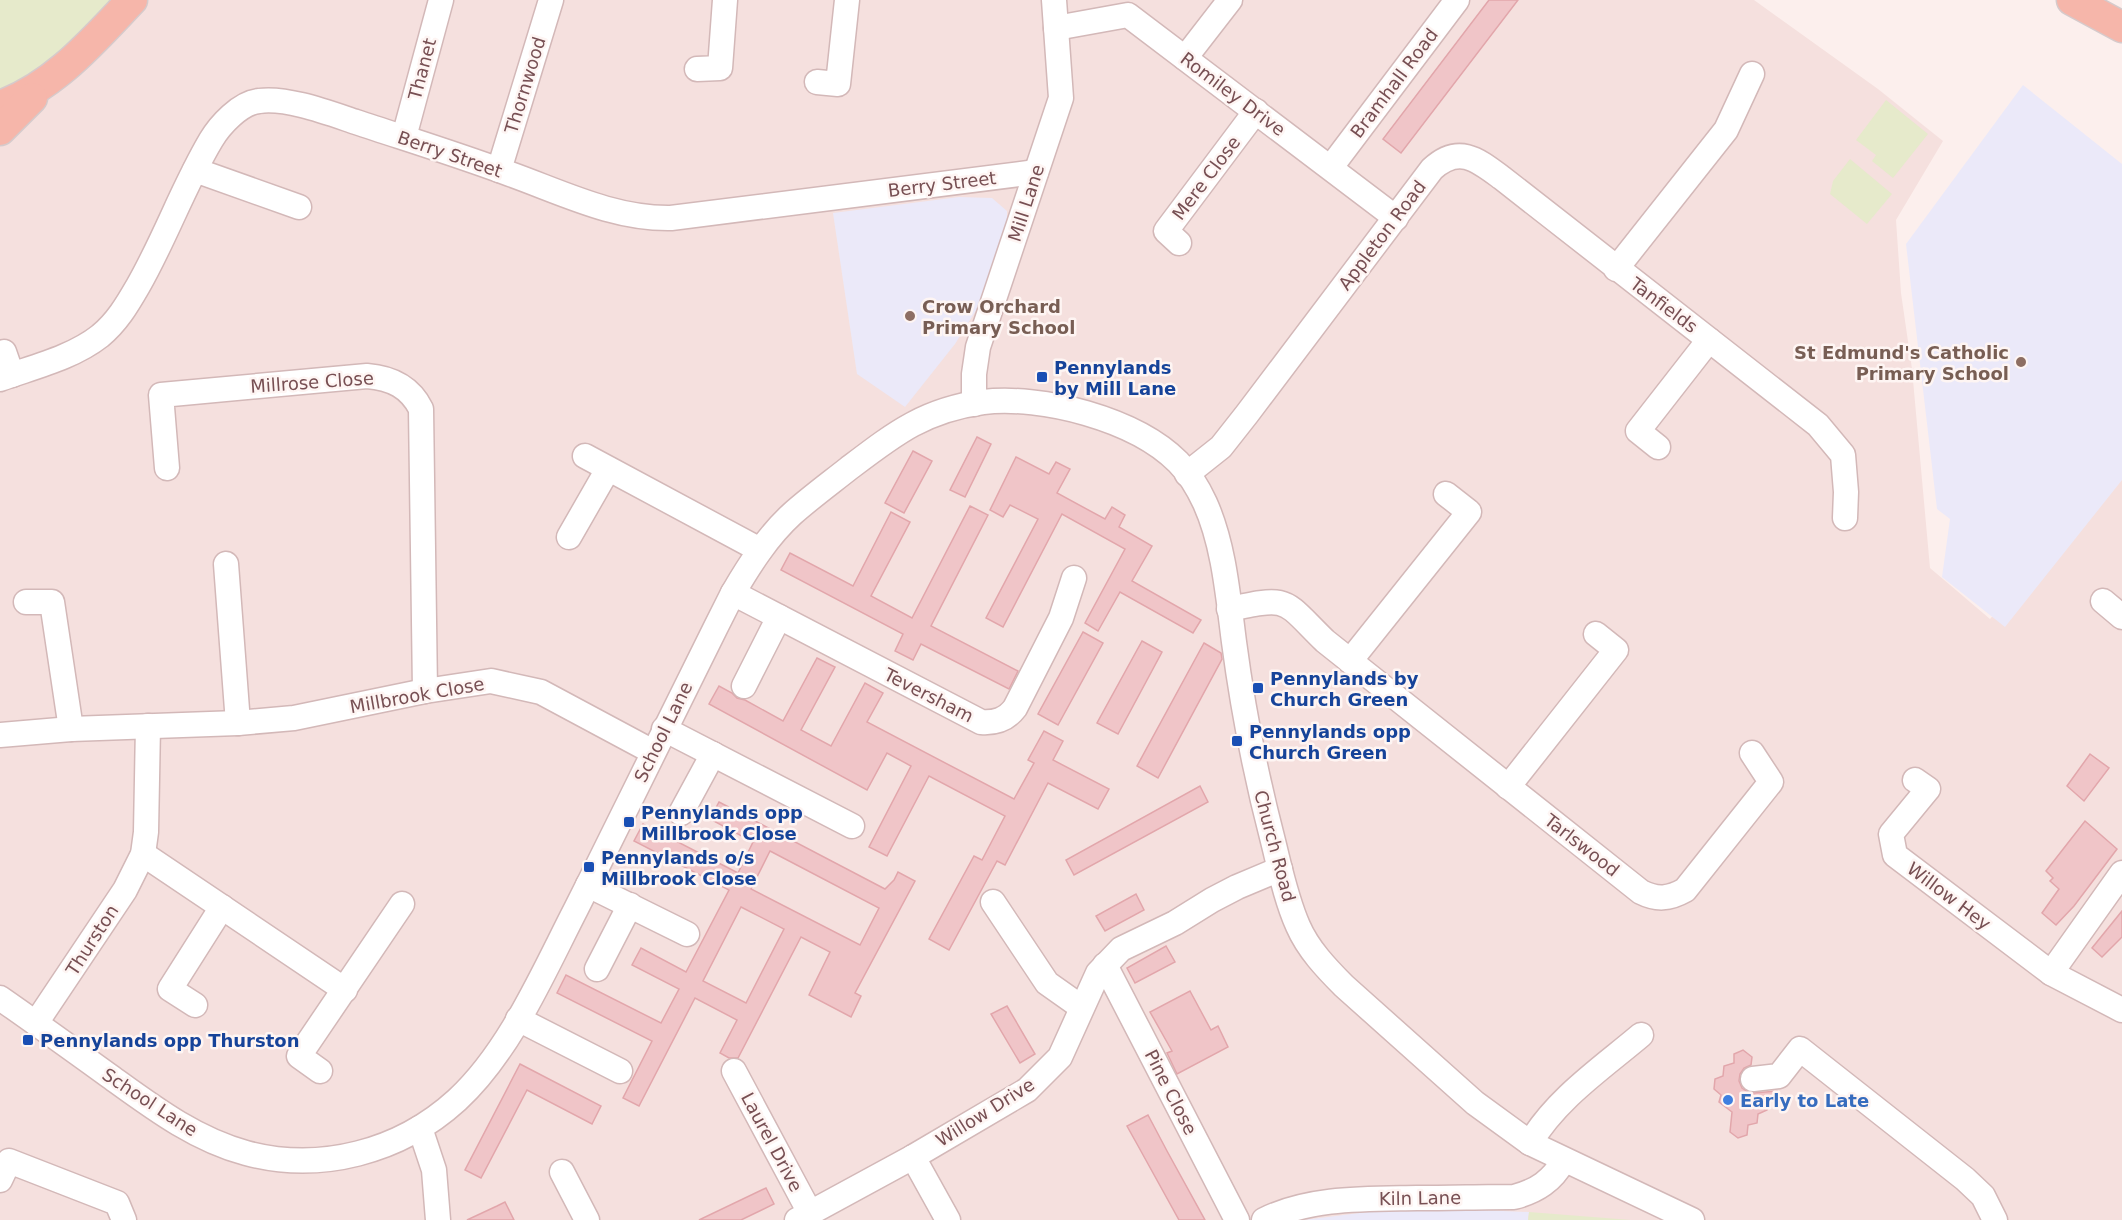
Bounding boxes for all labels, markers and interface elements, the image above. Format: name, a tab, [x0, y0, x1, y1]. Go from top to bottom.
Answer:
street label: Bramhall Road	[1346, 24, 1442, 142]
street label: Thornwood	[500, 34, 550, 137]
street label: Thanet	[403, 36, 440, 103]
street label: Romiley Drive	[1176, 48, 1290, 140]
street label: Berry Street	[395, 126, 505, 182]
street label: Mere Close	[1168, 132, 1244, 224]
street label: Mill Lane	[1004, 162, 1048, 244]
street label: Berry Street	[887, 167, 997, 201]
street label: Appleton Road	[1334, 176, 1430, 294]
street label: Tanfields	[1625, 272, 1702, 337]
place label: Crow Orchard Primary School	[922, 296, 1075, 338]
marker: Crow Orchard Primary School	[903, 309, 917, 323]
place label: St Edmund's Catholic Primary School	[1794, 342, 2009, 384]
marker: St Edmund's Catholic Primary School	[2014, 355, 2028, 369]
place label: Pennylands by Mill Lane	[1054, 357, 1176, 399]
street label: Millrose Close	[250, 367, 374, 397]
marker: Pennylands by Mill Lane	[1035, 370, 1049, 384]
street label: Teversham	[880, 663, 977, 726]
place label: Pennylands by Church Green	[1270, 668, 1419, 710]
street label: Millbrook Close	[348, 673, 486, 717]
street label: School Lane	[630, 678, 696, 786]
marker: Pennylands by Church Green	[1251, 681, 1265, 695]
place label: Pennylands opp Church Green	[1249, 721, 1411, 763]
marker: Pennylands opp Church Green	[1230, 734, 1244, 748]
street label: Church Road	[1250, 788, 1300, 904]
place label: Pennylands opp Millbrook Close	[641, 802, 803, 844]
street label: Tarlswood	[1540, 809, 1624, 881]
marker: Pennylands opp Millbrook Close	[622, 815, 636, 829]
place label: Pennylands o/s Millbrook Close	[601, 847, 757, 889]
street label: Willow Hey	[1903, 858, 1995, 934]
marker: Pennylands o/s Millbrook Close	[582, 860, 596, 874]
street label: Thurston	[61, 901, 123, 980]
place label: Pennylands opp Thurston	[40, 1030, 299, 1051]
marker: Pennylands opp Thurston	[21, 1033, 35, 1047]
street label: Pine Close	[1141, 1046, 1201, 1138]
street label: School Lane	[99, 1064, 201, 1140]
street label: Willow Drive	[932, 1073, 1038, 1151]
street label: Laurel Drive	[737, 1089, 807, 1195]
place label: Early to Late	[1740, 1090, 1869, 1111]
marker: Early to Late	[1721, 1093, 1735, 1107]
street label: Kiln Lane	[1379, 1187, 1461, 1209]

